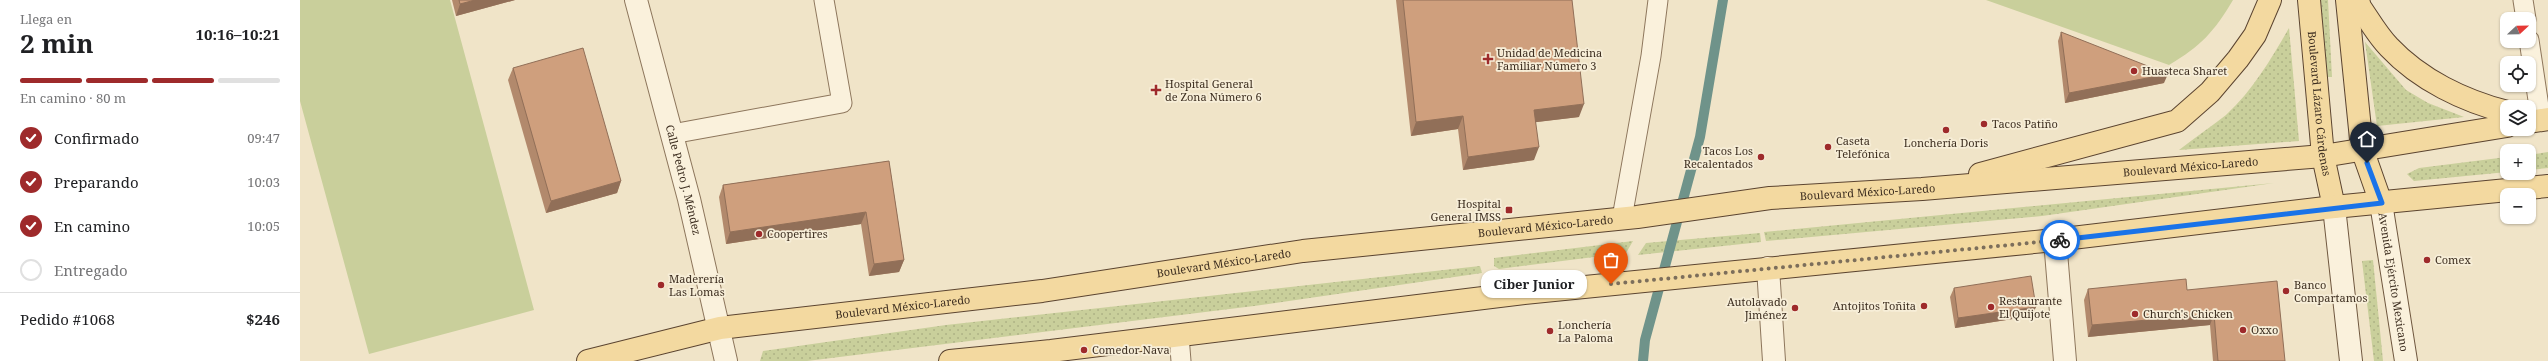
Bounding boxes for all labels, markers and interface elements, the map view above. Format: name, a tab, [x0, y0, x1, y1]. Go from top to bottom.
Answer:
text: Llega en	[20, 10, 72, 28]
north arrow	[2500, 12, 2536, 48]
map controls	[2500, 12, 2536, 224]
text: 10:16–10:21	[196, 24, 280, 44]
text: 2 min	[20, 25, 94, 61]
street label: Boulevard Lázaro Cárdenas	[2305, 30, 2335, 177]
place label: Unidad de Medicina Familiar Número 3	[1497, 45, 1602, 73]
marker: Unidad de Medicina Familiar Número 3	[1482, 53, 1494, 65]
button: locate	[2500, 56, 2536, 92]
place label: Huasteca Sharet	[2142, 63, 2227, 78]
marker: Huasteca Sharet	[2129, 66, 2139, 76]
place label: Hospital General de Zona Número 6	[1165, 76, 1262, 104]
marker: Hospital General de Zona Número 6	[1150, 84, 1162, 96]
text: En camino · 80 m	[20, 89, 126, 107]
button: layers	[2500, 100, 2536, 136]
place label: Tacos Patiño	[1992, 116, 2058, 131]
marker: Tacos Patiño	[1979, 119, 1989, 129]
pin	[2350, 122, 2384, 163]
street label: Calle Pedro J. Méndez	[663, 123, 705, 236]
marker: Lonchería Doris	[1941, 125, 1951, 135]
icon: check	[20, 127, 42, 149]
text: Confirmado	[54, 128, 139, 148]
icon: home	[2356, 128, 2378, 150]
text: 09:47	[247, 129, 280, 147]
place label: Caseta Telefónica	[1836, 133, 1890, 161]
place label: Lonchería Doris	[1904, 135, 1988, 150]
marker: Caseta Telefónica	[1823, 142, 1833, 152]
place label: Tacos Los Recalentados	[1684, 143, 1753, 171]
button: +	[2500, 144, 2536, 180]
marker: Tacos Los Recalentados	[1756, 152, 1766, 162]
street label: Boulevard México-Laredo	[2122, 153, 2259, 179]
icon: check	[20, 171, 42, 193]
text: Preparando	[54, 172, 139, 192]
text: 10:03	[247, 173, 280, 191]
street label: Boulevard México-Laredo	[1799, 180, 1936, 203]
button: −	[2500, 188, 2536, 224]
place label: Hospital General IMSS	[1431, 196, 1502, 224]
marker: Hospital General IMSS	[1504, 205, 1514, 215]
street label: Boulevard México-Laredo	[1477, 211, 1614, 240]
street label: Avenida Ejército Mexicano	[2376, 211, 2412, 352]
icon: check	[20, 215, 42, 237]
text: En camino	[54, 216, 130, 236]
text: 10:05	[247, 217, 280, 235]
courier	[2040, 220, 2080, 260]
place label: Coopertires	[767, 226, 828, 241]
marker: Coopertires	[754, 229, 764, 239]
icon: bike	[2049, 229, 2071, 251]
pin	[1594, 243, 1628, 284]
street label: Boulevard México-Laredo	[1155, 245, 1292, 280]
icon: bag	[1600, 249, 1622, 271]
place label: Comex	[2435, 252, 2471, 267]
marker: Comex	[2422, 255, 2432, 265]
text: Entregado	[54, 260, 128, 280]
callout: Ciber Junior	[1481, 270, 1587, 298]
place label: Maderería Las Lomas	[669, 271, 725, 299]
text: Ciber Junior	[1493, 275, 1575, 293]
place label: Banco Compartamos	[2294, 277, 2367, 305]
marker: Maderería Las Lomas	[656, 280, 666, 290]
marker: Banco Compartamos	[2281, 286, 2291, 296]
street label: Boulevard México-Laredo	[834, 291, 971, 322]
place label: Restaurante El Quijote	[1999, 293, 2062, 321]
place label: Autolavado Jiménez	[1727, 294, 1787, 322]
place label: Antojitos Toñita	[1833, 298, 1916, 313]
marker: Antojitos Toñita	[1919, 301, 1929, 311]
marker: Restaurante El Quijote	[1986, 302, 1996, 312]
marker: Autolavado Jiménez	[1790, 303, 1800, 313]
place label: Church's Chicken	[2143, 306, 2233, 321]
text: Pedido #1068	[20, 309, 115, 329]
text: $246	[246, 309, 280, 329]
marker: Church's Chicken	[2130, 309, 2140, 319]
place label: Lonchería La Paloma	[1558, 317, 1613, 345]
place label: Oxxo	[2251, 322, 2278, 337]
marker: Oxxo	[2238, 325, 2248, 335]
marker: Lonchería La Paloma	[1545, 326, 1555, 336]
place label: Comedor Nava	[1092, 342, 1170, 357]
marker: Comedor Nava	[1079, 345, 1089, 355]

